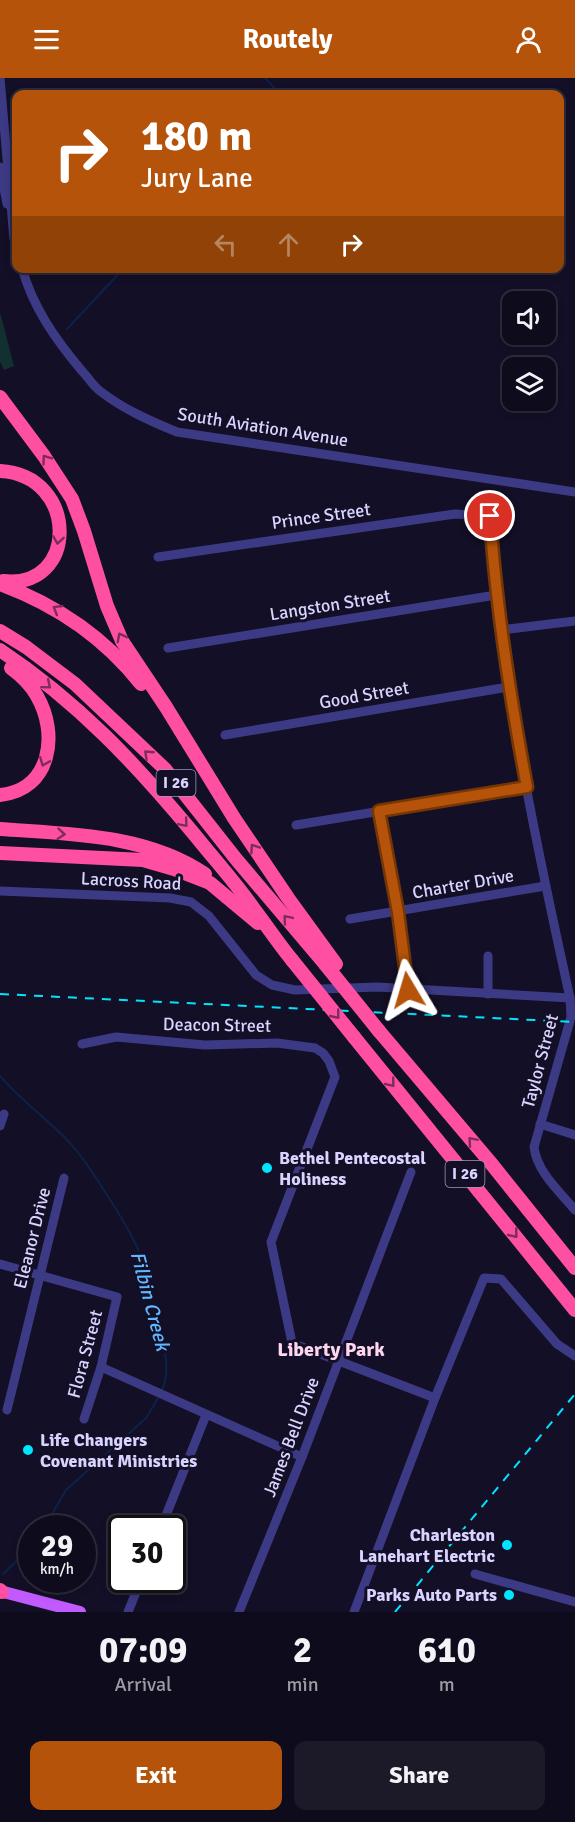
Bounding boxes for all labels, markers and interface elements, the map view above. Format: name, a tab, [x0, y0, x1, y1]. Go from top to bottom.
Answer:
icon: menu	[30, 23, 63, 56]
text: Routely	[243, 23, 332, 56]
icon: person	[512, 23, 545, 56]
text: 180 m	[141, 111, 252, 162]
icon: right	[42, 114, 120, 192]
text: Jury Lane	[141, 162, 253, 195]
icon: left	[209, 228, 242, 261]
icon: ahead	[272, 228, 305, 261]
icon: right	[335, 228, 368, 261]
map controls	[502, 291, 556, 411]
button: sound	[502, 291, 556, 345]
button: layers	[502, 357, 556, 411]
street label: South Aviation Avenue	[176, 403, 350, 451]
one-way arrow	[42, 454, 53, 465]
pin	[464, 490, 515, 541]
street label: Prince Street	[270, 498, 372, 534]
icon: arrive	[473, 499, 506, 532]
one-way arrow	[52, 534, 65, 544]
street label: Langston Street	[268, 585, 392, 625]
one-way arrow	[53, 605, 63, 617]
one-way arrow	[116, 633, 128, 644]
street label: Good Street	[317, 676, 411, 714]
one-way arrow	[40, 677, 51, 688]
one-way arrow	[145, 750, 155, 761]
one-way arrow	[39, 756, 51, 767]
road number: I 26	[156, 770, 195, 796]
one-way arrow	[177, 816, 188, 827]
one-way arrow	[56, 827, 65, 840]
one-way arrow	[250, 844, 261, 855]
street label: Charter Drive	[410, 864, 516, 904]
street label: Lacross Road	[80, 867, 182, 895]
one-way arrow	[283, 915, 294, 926]
position arrow	[376, 958, 440, 1022]
one-way arrow	[329, 1008, 340, 1019]
street label: Taylor Street	[517, 1011, 563, 1111]
street label: Deacon Street	[163, 1013, 271, 1037]
one-way arrow	[384, 1076, 395, 1087]
one-way arrow	[468, 1137, 479, 1148]
place label: Bethel Pentecostal Holiness	[279, 1147, 426, 1190]
marker: Bethel Pentecostal Holiness	[260, 1161, 274, 1175]
road number: I 26	[446, 1161, 484, 1187]
street label: Eleanor Drive	[9, 1185, 55, 1291]
one-way arrow	[507, 1228, 518, 1239]
water label: Filbin Creek	[125, 1248, 176, 1355]
street label: Flora Street	[63, 1308, 107, 1400]
district label: Liberty Park	[277, 1337, 385, 1362]
street label: James Bell Drive	[258, 1374, 324, 1500]
place label: Life Changers Covenant Ministries	[40, 1429, 197, 1472]
marker: Life Changers Covenant Ministries	[21, 1443, 35, 1457]
speed limit sign: 30	[108, 1515, 186, 1593]
place label: Charleston Lanehart Electric	[359, 1524, 495, 1567]
text: 29	[41, 1528, 73, 1565]
marker: Charleston Lanehart Electric	[500, 1538, 514, 1552]
text: km/h	[40, 1560, 74, 1578]
place label: Parks Auto Parts	[366, 1584, 497, 1606]
marker: Parks Auto Parts	[502, 1588, 516, 1602]
text: 07:09	[99, 1628, 187, 1673]
text: 2	[293, 1628, 312, 1673]
text: 610	[418, 1628, 476, 1673]
text: Arrival	[114, 1672, 172, 1697]
text: min	[286, 1672, 319, 1697]
text: m	[439, 1672, 455, 1697]
button: Exit	[30, 1741, 282, 1810]
button: Share	[294, 1741, 545, 1810]

